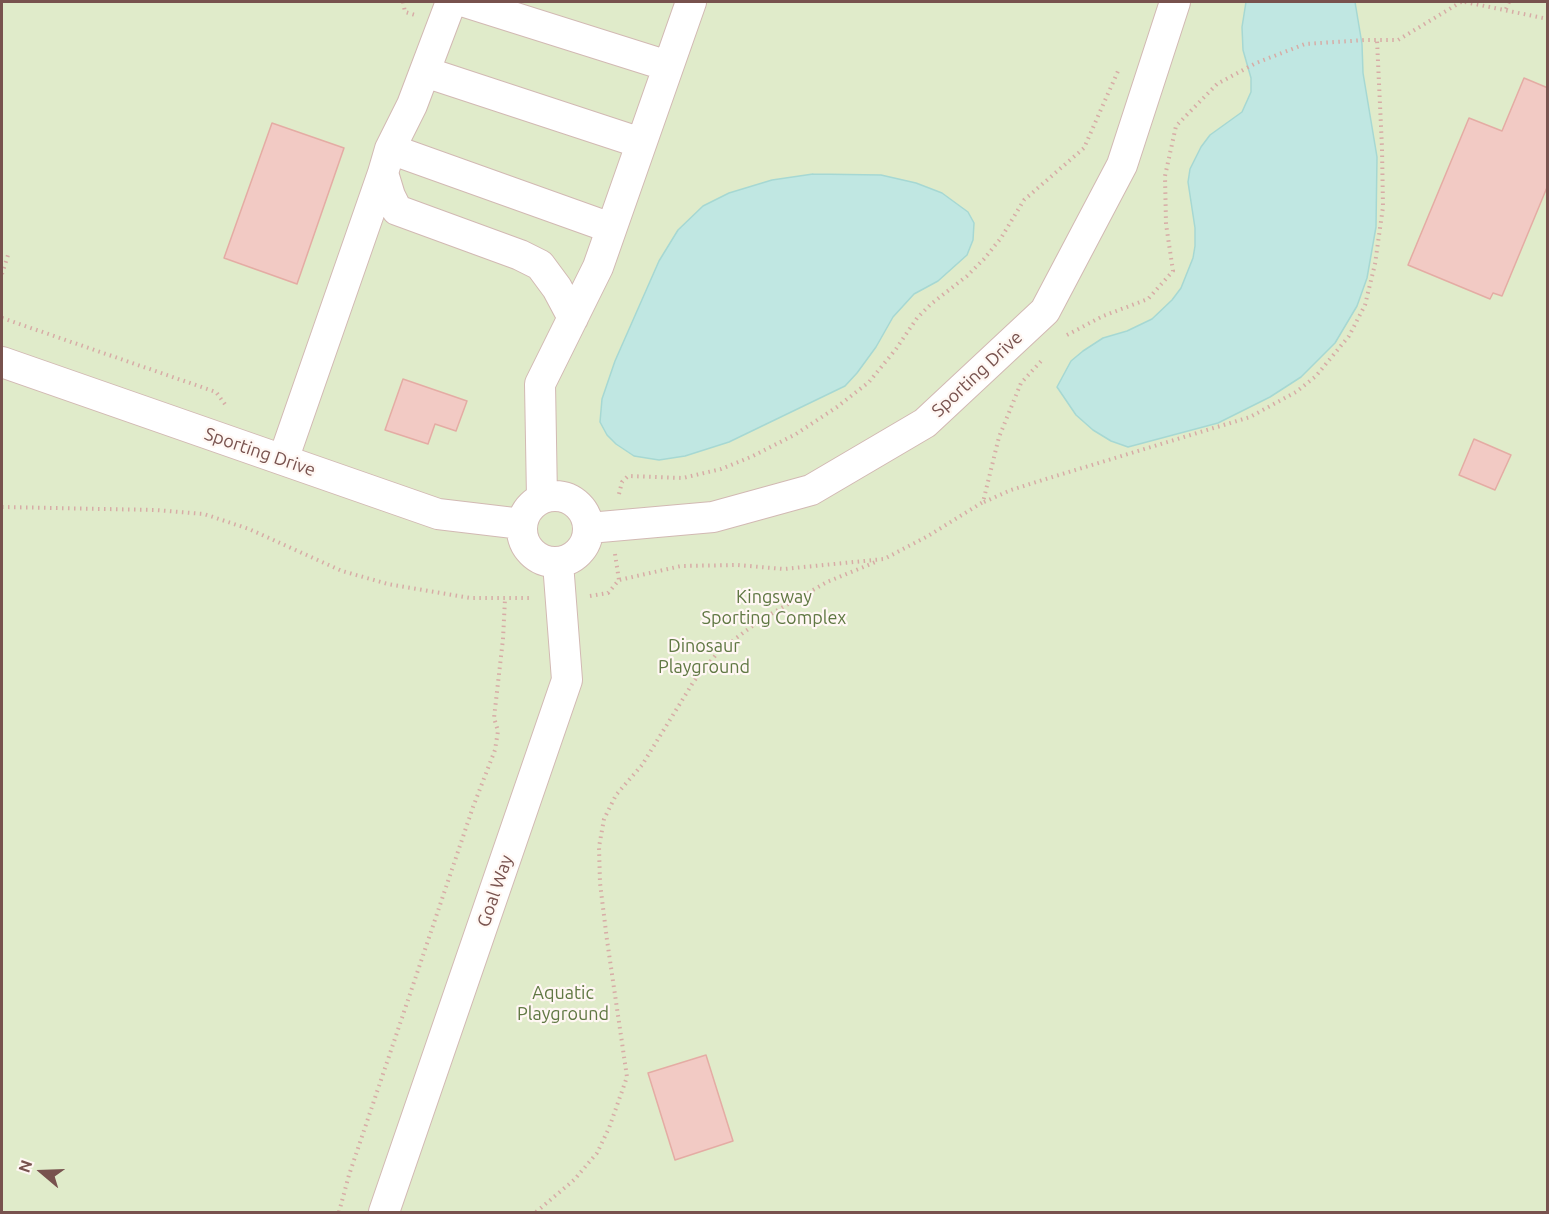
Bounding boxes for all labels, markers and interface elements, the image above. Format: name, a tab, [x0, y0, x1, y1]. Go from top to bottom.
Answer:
street label: Sporting Drive	[927, 327, 1027, 421]
street label: Sporting Drive	[202, 423, 318, 481]
park label: Kingsway Sporting Complex	[702, 586, 846, 628]
park label: Dinosaur Playground	[658, 635, 750, 678]
street label: Goal Way	[473, 852, 517, 930]
park label: Aquatic Playground	[517, 982, 609, 1024]
north arrow	[12, 1142, 72, 1202]
text: N	[15, 1158, 35, 1175]

